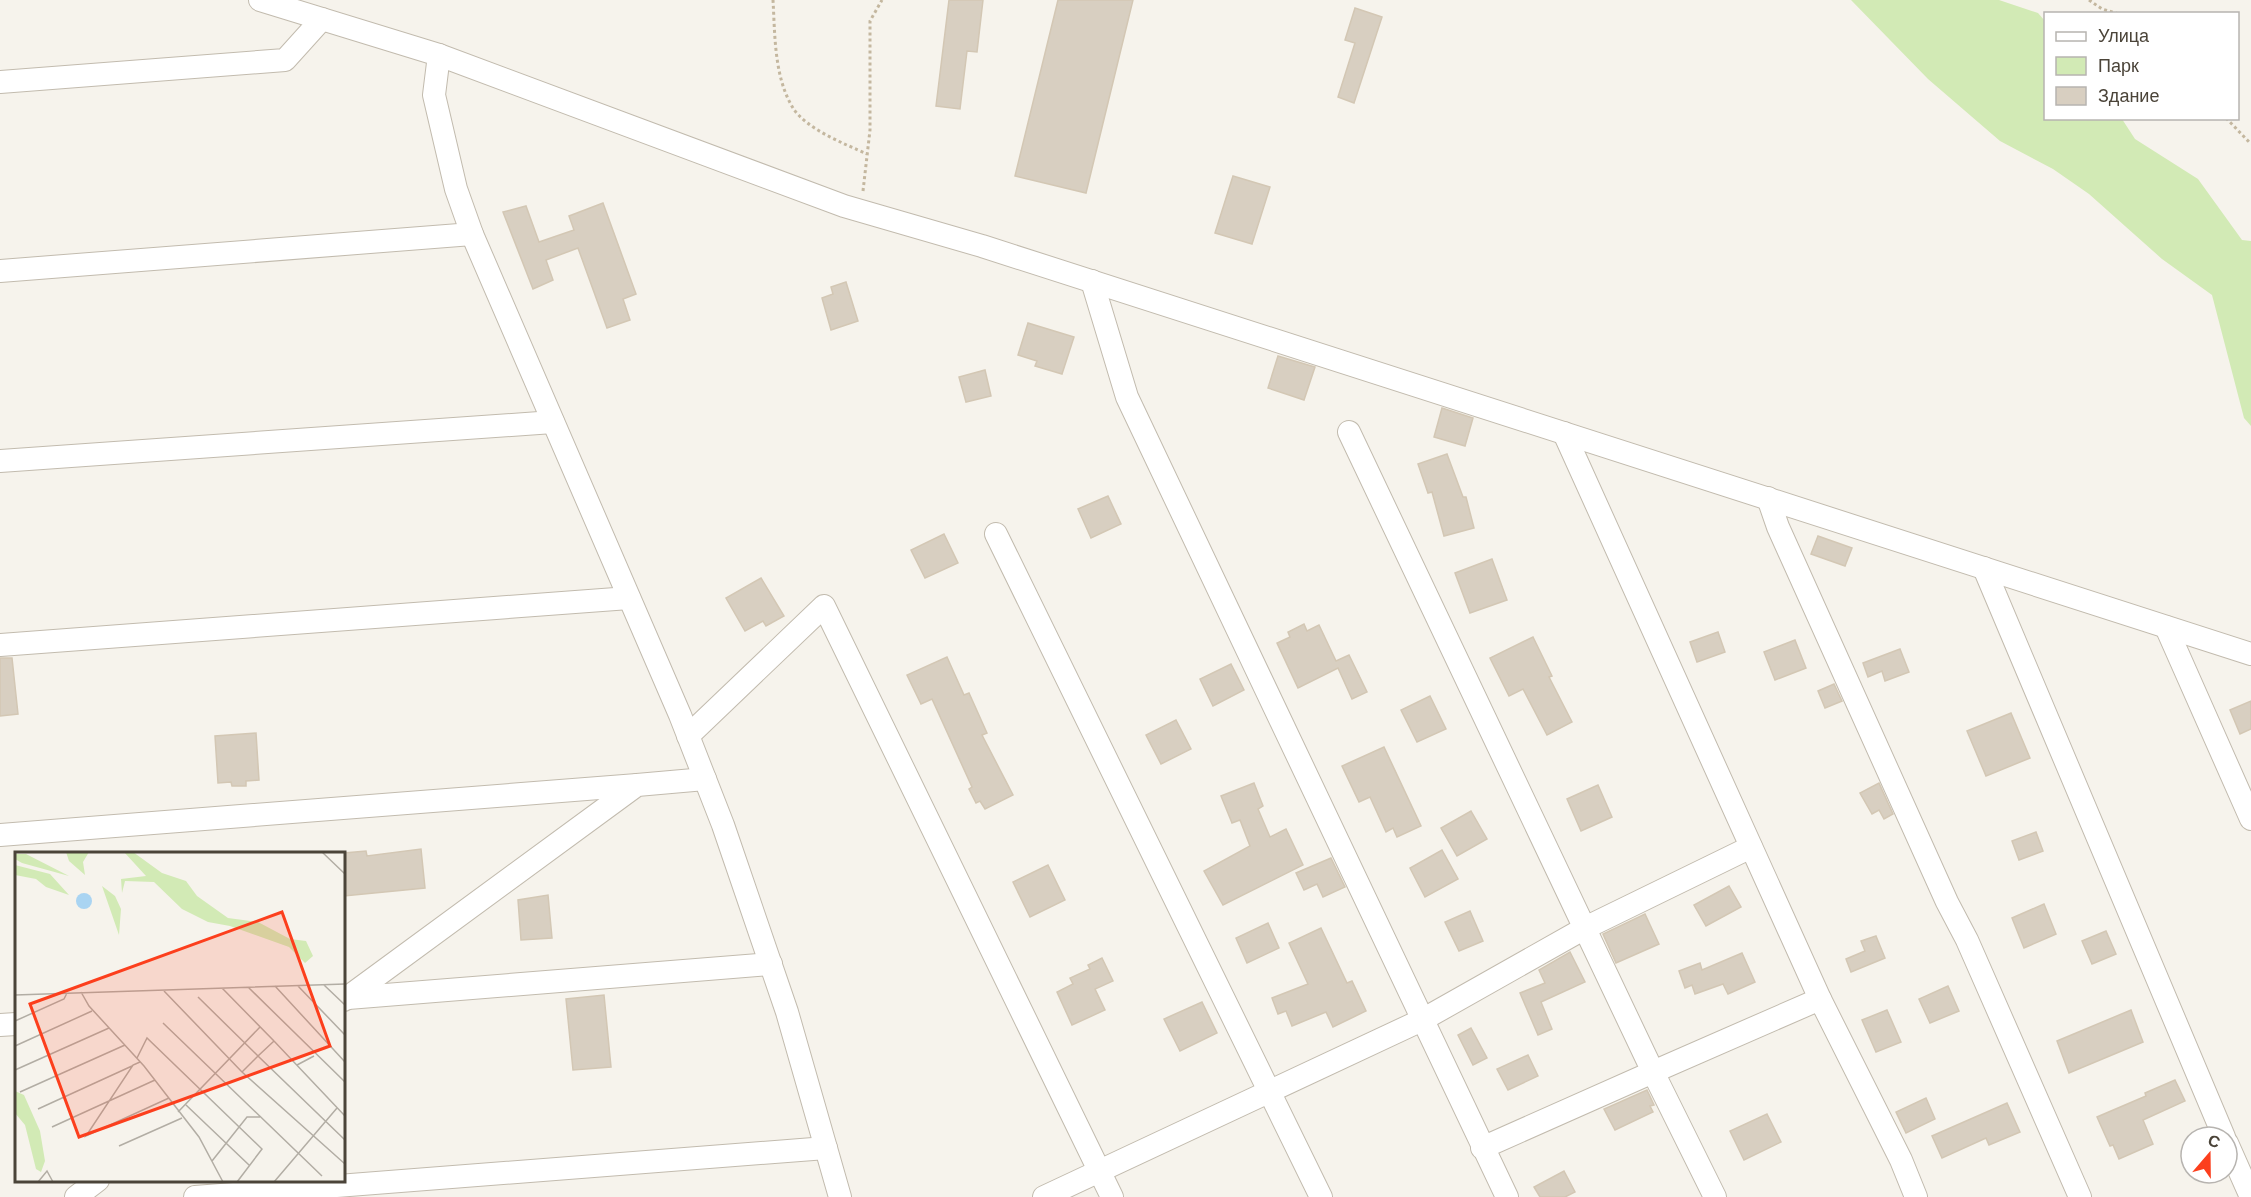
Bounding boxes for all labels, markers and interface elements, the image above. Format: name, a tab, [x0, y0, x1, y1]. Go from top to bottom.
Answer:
legend	[2044, 12, 2239, 120]
text: Улица	[2098, 24, 2150, 46]
text: Парк	[2098, 54, 2139, 76]
text: Здание	[2098, 84, 2159, 106]
inset map	[15, 852, 345, 1182]
north arrow	[2179, 1125, 2239, 1185]
text: С	[2206, 1130, 2223, 1151]

